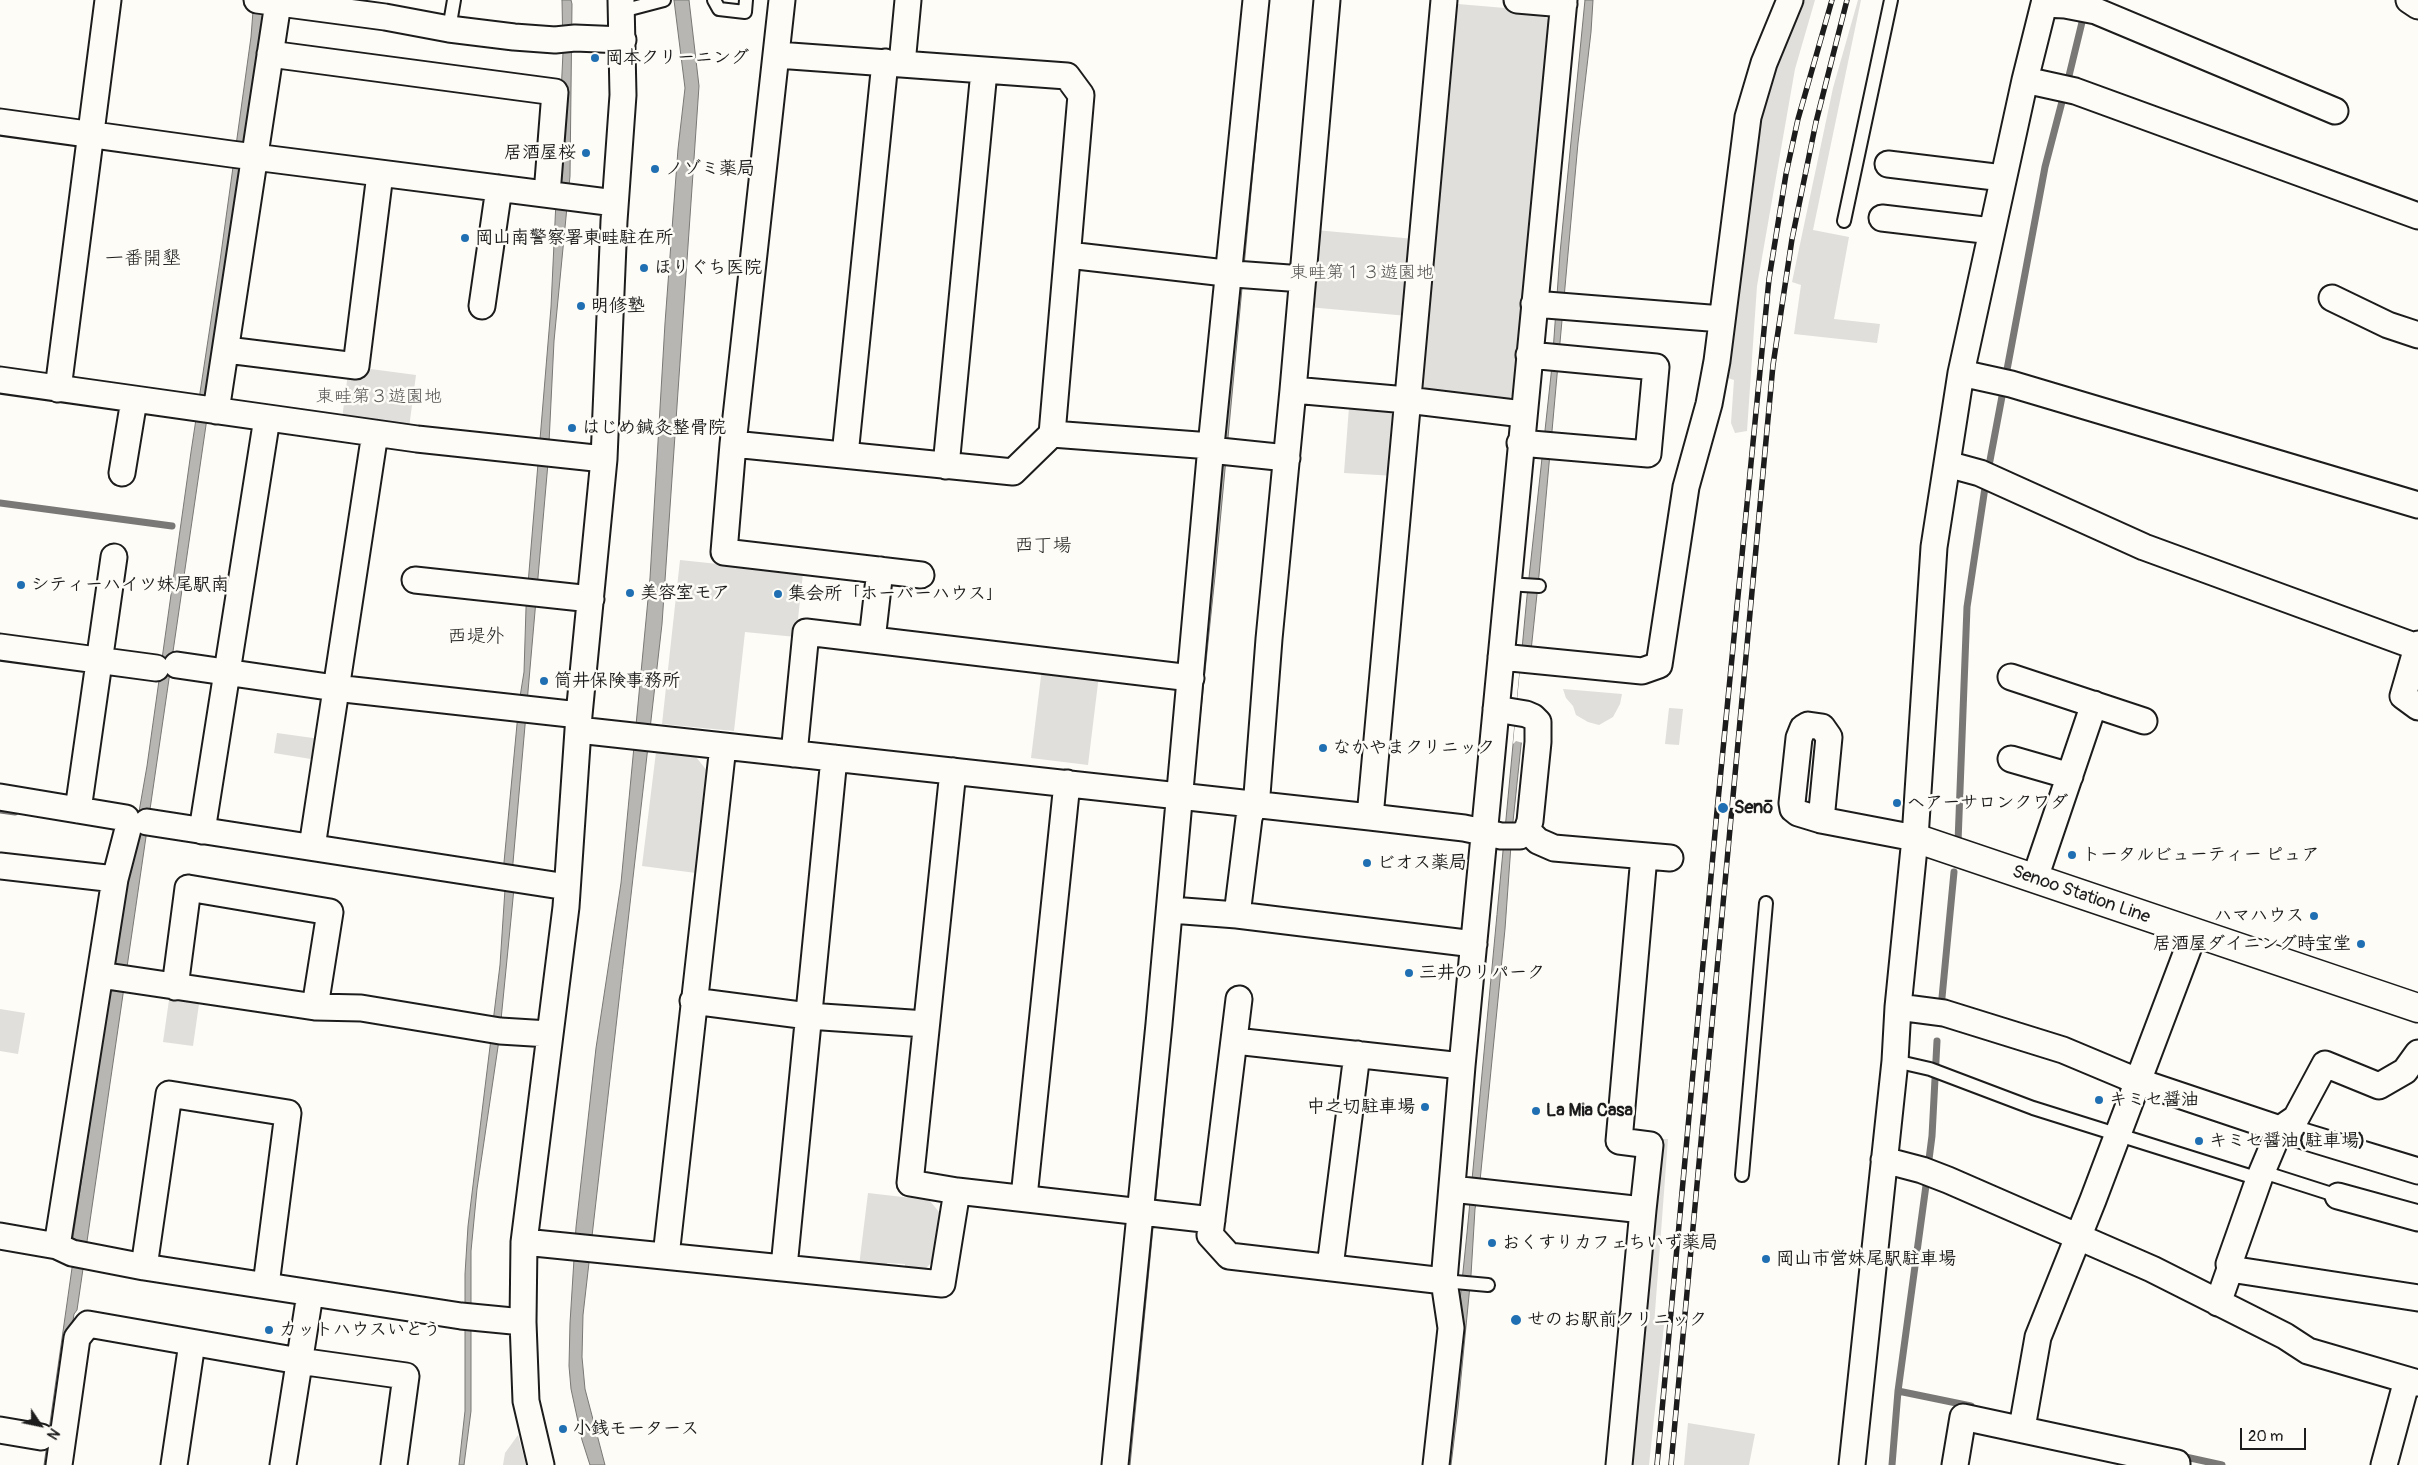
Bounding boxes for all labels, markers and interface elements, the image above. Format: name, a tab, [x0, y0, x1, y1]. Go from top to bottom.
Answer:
place label: 岡本クリーニング	[605, 47, 749, 69]
marker: 岡本クリーニング	[589, 52, 601, 64]
place label: 居酒屋桜	[504, 142, 576, 164]
marker: 居酒屋桜	[580, 147, 592, 159]
place label: ノゾミ薬局	[665, 158, 755, 180]
marker: ノゾミ薬局	[649, 163, 661, 175]
place label: 岡山南警察署東畦駐在所	[475, 227, 673, 249]
marker: 岡山南警察署東畦駐在所	[459, 232, 471, 244]
district label: 一番開墾	[105, 248, 181, 270]
place label: ほりぐち医院	[654, 257, 762, 279]
marker: ほりぐち医院	[638, 262, 650, 274]
park label: 東畦第１３遊園地	[1290, 262, 1434, 284]
place label: 明修塾	[591, 295, 645, 317]
marker: 明修塾	[575, 300, 587, 312]
park label: 東畦第３遊園地	[316, 386, 442, 408]
place label: はじめ鍼灸整骨院	[582, 417, 726, 439]
marker: はじめ鍼灸整骨院	[566, 422, 578, 434]
district label: 西丁場	[1015, 535, 1071, 557]
place label: シティーハイツ妹尾駅南	[31, 574, 229, 596]
marker: シティーハイツ妹尾駅南	[15, 579, 27, 591]
place label: 美容室モア	[640, 582, 730, 604]
place label: 集会所「ホーバーハウス」	[788, 583, 1004, 605]
marker: 美容室モア	[624, 587, 636, 599]
marker: 集会所「ホーバーハウス」	[772, 588, 784, 600]
district label: 西堤外	[448, 626, 504, 648]
place label: 筒井保険事務所	[554, 670, 680, 692]
marker: 筒井保険事務所	[538, 675, 550, 687]
place label: なかやまクリニック	[1333, 737, 1495, 759]
marker: なかやまクリニック	[1317, 742, 1329, 754]
place label: ヘアーサロンクワダ	[1907, 792, 2068, 814]
place label: Senō	[1734, 797, 1773, 819]
marker: ヘアーサロンクワダ	[1891, 797, 1903, 809]
marker: Senō	[1716, 801, 1730, 815]
place label: トータルビューティー ピュア	[2082, 844, 2320, 866]
marker: トータルビューティー ピュア	[2066, 849, 2078, 861]
place label: ビオス薬局	[1377, 852, 1467, 874]
marker: ビオス薬局	[1361, 857, 1373, 869]
street label: Senoo Station Line	[2009, 861, 2153, 929]
place label: ハマハウス	[2214, 905, 2304, 927]
marker: ハマハウス	[2308, 910, 2320, 922]
place label: 居酒屋ダイニング時宝堂	[2153, 933, 2351, 955]
marker: 居酒屋ダイニング時宝堂	[2355, 938, 2367, 950]
place label: 三井のリパーク	[1419, 962, 1545, 984]
marker: 三井のリパーク	[1403, 967, 1415, 979]
place label: キミセ醤油	[2109, 1089, 2199, 1111]
marker: キミセ醤油	[2093, 1094, 2105, 1106]
place label: 中之切駐車場	[1307, 1096, 1415, 1118]
place label: La Mia Casa	[1546, 1100, 1633, 1122]
marker: 中之切駐車場	[1419, 1101, 1431, 1113]
marker: La Mia Casa	[1530, 1105, 1542, 1117]
place label: キミセ醤油(駐車場)	[2209, 1130, 2365, 1152]
marker: キミセ醤油(駐車場)	[2193, 1135, 2205, 1147]
place label: おくすりカフェちいず薬局	[1502, 1232, 1718, 1254]
marker: おくすりカフェちいず薬局	[1486, 1237, 1498, 1249]
place label: 岡山市営妹尾駅駐車場	[1776, 1248, 1956, 1270]
marker: 岡山市営妹尾駅駐車場	[1760, 1253, 1772, 1265]
place label: せのお駅前クリニック	[1527, 1309, 1707, 1331]
marker: せのお駅前クリニック	[1509, 1313, 1523, 1327]
place label: カットハウスいとう	[279, 1319, 441, 1341]
marker: カットハウスいとう	[263, 1324, 275, 1336]
north arrow	[15, 1400, 65, 1450]
place label: 小銭モータース	[573, 1418, 699, 1440]
scale bar	[2243, 1418, 2309, 1450]
marker: 小銭モータース	[557, 1423, 569, 1435]
text: N	[43, 1425, 63, 1442]
text: 20 m	[2248, 1427, 2283, 1446]

